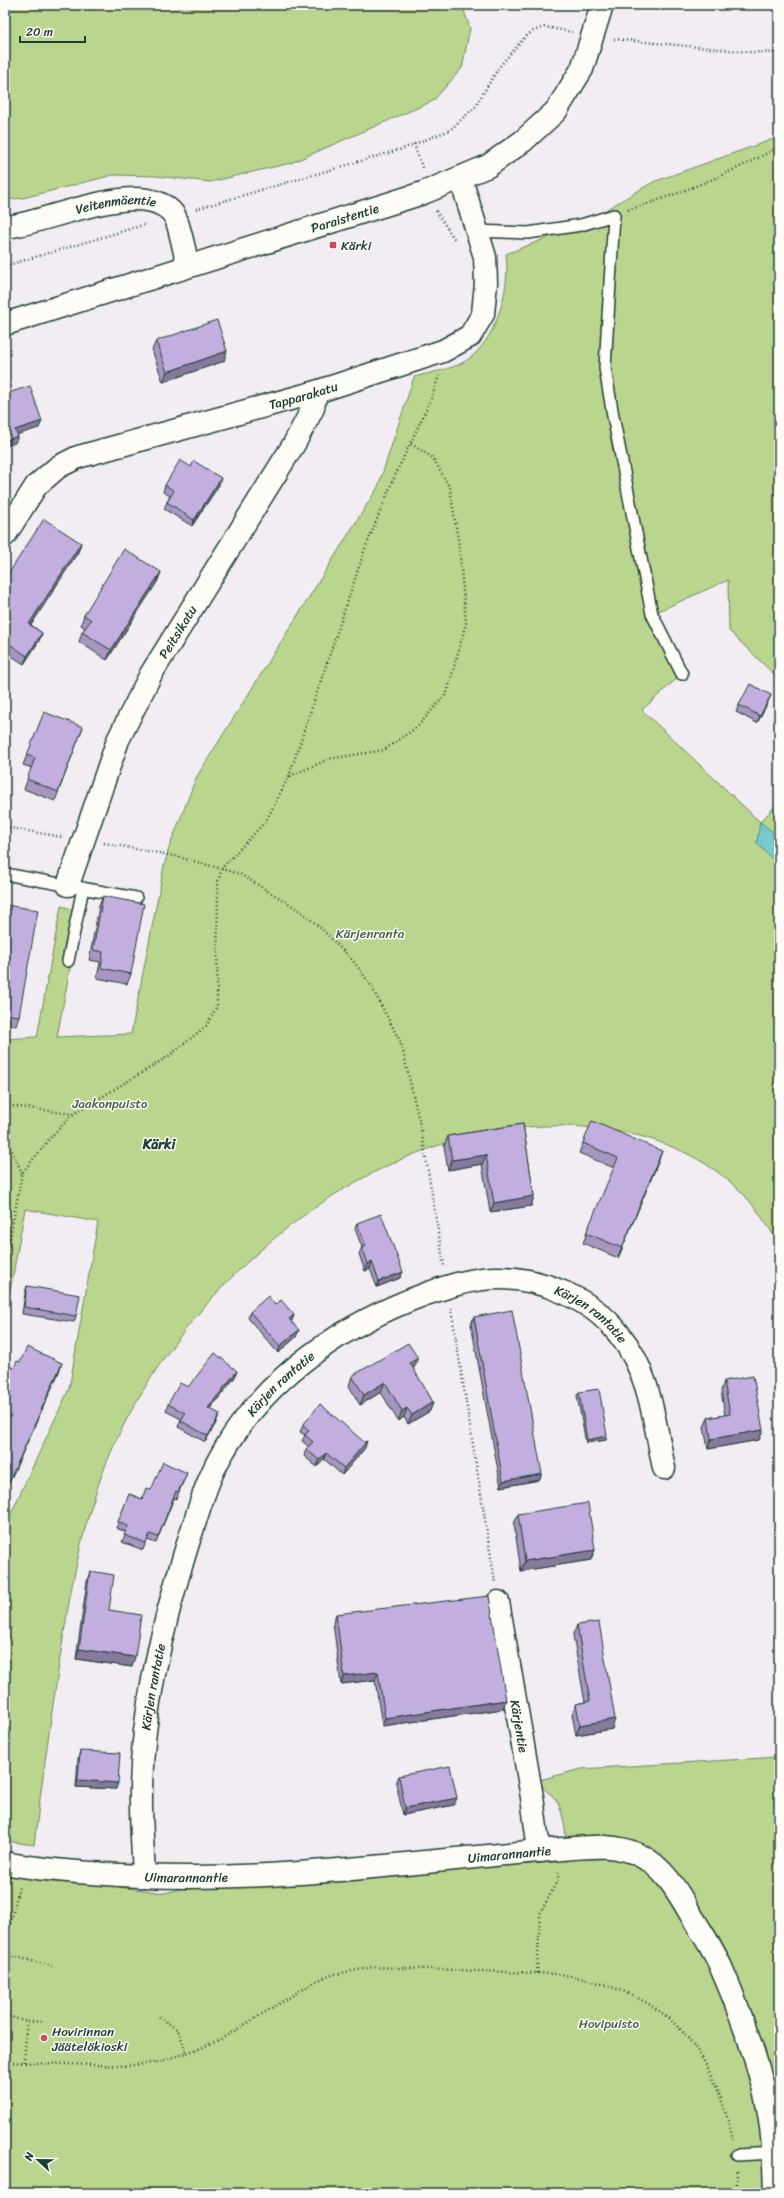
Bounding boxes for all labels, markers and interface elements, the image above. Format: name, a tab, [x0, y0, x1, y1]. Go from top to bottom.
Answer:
scale bar	[20, 18, 85, 44]
text: 20 m	[26, 21, 53, 43]
street label: Veitenmäentie	[73, 188, 159, 221]
street label: Paraistentie	[308, 197, 382, 240]
place label: Kärki	[341, 234, 372, 257]
marker: Kärki	[328, 240, 338, 250]
street label: Tapparakatu	[266, 375, 341, 416]
street label: Peitsikatu	[152, 601, 203, 663]
park label: Kärjenranta	[336, 922, 405, 945]
park label: Jaakonpuisto	[71, 1092, 148, 1115]
district label: Kärki	[142, 1132, 176, 1157]
street label: Kärjen rantatie	[551, 1279, 633, 1348]
street label: Kärjen rantatie	[241, 1345, 320, 1422]
street label: Kärjen rantatie	[134, 1641, 172, 1732]
street label: Kärjentie	[503, 1698, 535, 1754]
street label: Uimarannantie	[467, 1839, 552, 1870]
street label: Uimarannantie	[144, 1865, 228, 1889]
park label: Hovipuisto	[579, 2012, 640, 2035]
place label: Hovirinnan Jäätelökioski	[51, 2020, 128, 2058]
marker: Hovirinnan Jäätelökioski	[39, 2033, 49, 2043]
north arrow	[18, 2140, 58, 2180]
text: N	[19, 2149, 40, 2164]

